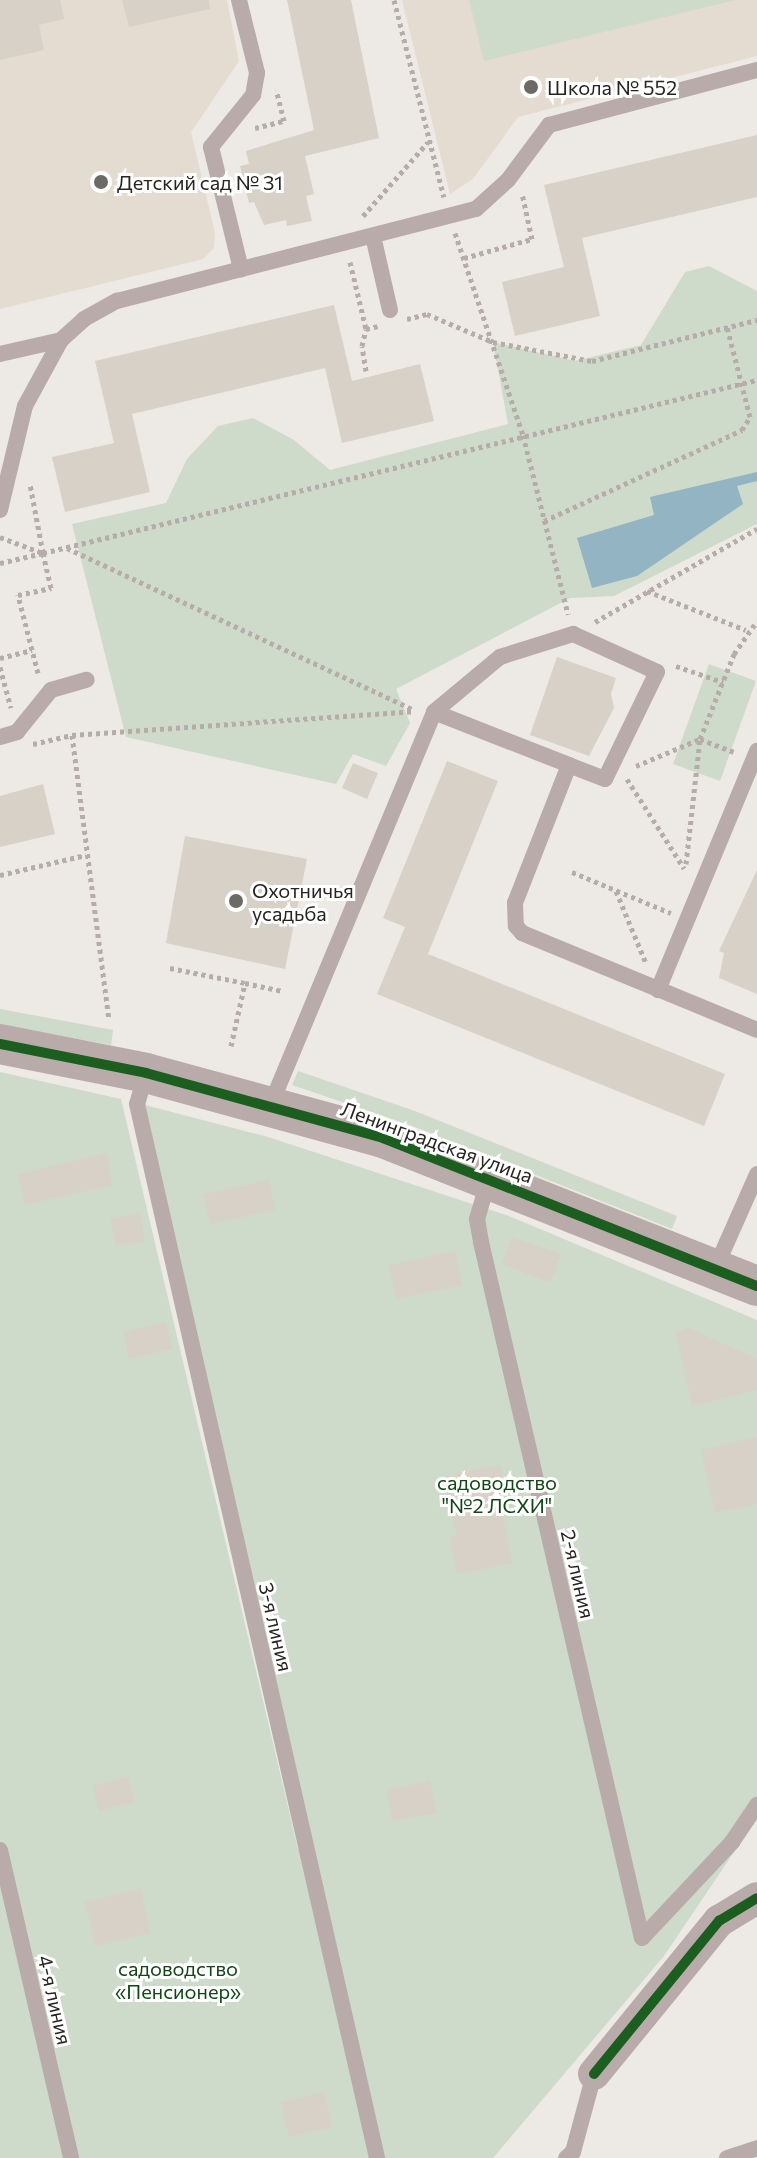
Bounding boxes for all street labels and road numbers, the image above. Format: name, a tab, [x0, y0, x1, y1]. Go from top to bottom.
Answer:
street label: Ленинградская улица	[338, 1096, 536, 1188]
street label: 2-я линия	[556, 1527, 600, 1621]
street label: 3-я линия	[254, 1580, 298, 1674]
street label: 4-я линия	[33, 1953, 77, 2047]

